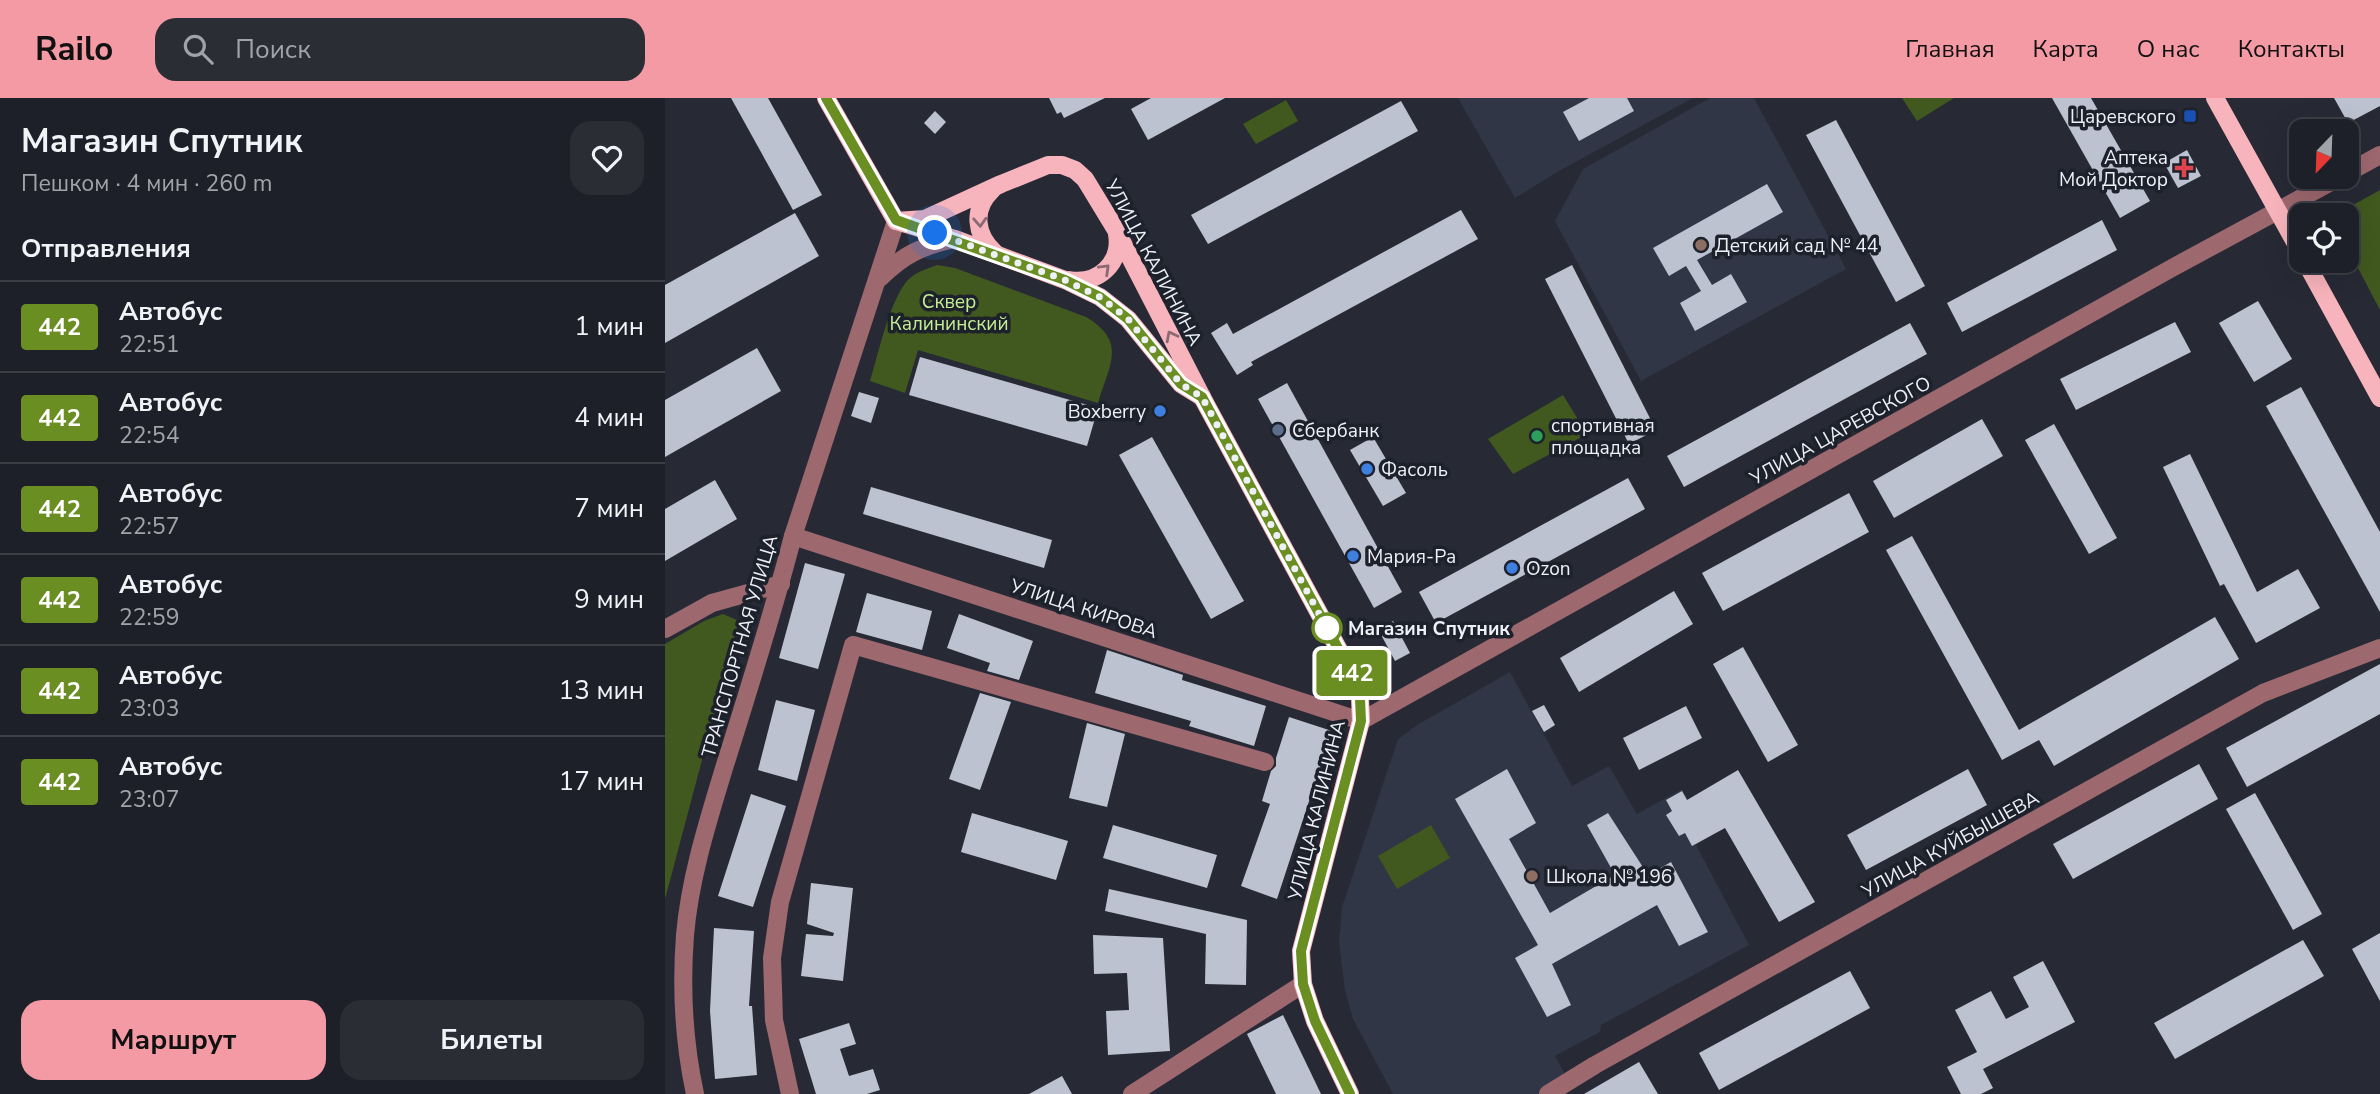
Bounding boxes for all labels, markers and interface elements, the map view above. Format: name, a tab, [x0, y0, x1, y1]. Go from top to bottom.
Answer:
search box	[155, 18, 645, 81]
text: Railo	[35, 27, 113, 72]
icon: search	[179, 30, 217, 68]
text: Поиск	[235, 32, 311, 67]
text: Главная	[1905, 33, 1995, 65]
text: Карта	[2033, 33, 2099, 65]
text: О нас	[2137, 33, 2200, 65]
text: Контакты	[2238, 33, 2345, 65]
place label: Царевского	[2070, 104, 2176, 130]
marker: Царевского	[2182, 108, 2198, 124]
text: Магазин Спутник	[21, 119, 302, 164]
north arrow	[2289, 119, 2359, 189]
map controls	[2289, 119, 2359, 273]
button: heart	[570, 121, 644, 195]
place label: Аптека Мой Доктор	[2059, 145, 2168, 193]
marker: Аптека Мой Доктор	[2174, 158, 2194, 178]
text: Пешком · 4 мин · 260 m	[21, 168, 272, 199]
street label: УЛИЦА КАЛИНИНА	[1098, 174, 1208, 350]
button: locate	[2289, 203, 2359, 273]
your location	[917, 215, 952, 250]
one-way arrow	[972, 217, 987, 228]
text: Отправления	[21, 231, 191, 266]
place label: Детский сад № 44	[1715, 233, 1878, 259]
marker: Детский сад № 44	[1693, 237, 1709, 253]
one-way arrow	[1096, 264, 1109, 277]
park label: Сквер Калининский	[890, 289, 1009, 337]
text: Автобус	[119, 294, 222, 329]
text: 1 мин	[574, 309, 644, 344]
text: 442	[38, 311, 81, 343]
text: 22:51	[119, 329, 179, 360]
one-way arrow	[1165, 331, 1179, 344]
street label: УЛИЦА ЦАРЕВСКОГО	[1745, 370, 1936, 492]
text: Автобус	[119, 385, 222, 420]
place label: Boxberry	[1068, 399, 1146, 425]
text: 4 мин	[574, 400, 644, 435]
text: 442	[38, 402, 81, 434]
marker: Boxberry	[1152, 403, 1168, 419]
place label: спортивная площадка	[1551, 413, 1655, 461]
place label: Сбербанк	[1292, 418, 1379, 444]
text: 22:54	[119, 420, 179, 451]
marker: Сбербанк	[1270, 422, 1286, 438]
marker: спортивная площадка	[1529, 428, 1545, 444]
place label: Фасоль	[1381, 457, 1448, 483]
marker: Фасоль	[1359, 461, 1375, 477]
text: Автобус	[119, 476, 222, 511]
text: 7 мин	[574, 491, 644, 526]
text: 442	[38, 493, 81, 525]
text: 22:57	[119, 511, 179, 542]
street label: ТРАНСПОРТНАЯ УЛИЦА	[696, 532, 784, 761]
place label: Мария-Ра	[1367, 544, 1456, 570]
marker: Мария-Ра	[1345, 548, 1361, 564]
place label: Ozon	[1526, 556, 1571, 582]
marker: Ozon	[1504, 560, 1520, 576]
text: Автобус	[119, 567, 222, 602]
street label: УЛИЦА КИРОВА	[1006, 573, 1161, 645]
text: 9 мин	[574, 582, 644, 617]
text: 442	[38, 584, 81, 616]
text: 22:59	[119, 602, 179, 633]
marker: Магазин Спутник	[1312, 613, 1342, 643]
place label: Магазин Спутник	[1348, 616, 1510, 642]
line badge: 442	[1312, 650, 1392, 696]
text: 442	[1330, 657, 1374, 689]
text: Автобус	[119, 658, 222, 693]
text: 13 мин	[559, 673, 644, 708]
text: 442	[38, 675, 81, 707]
text: 23:03	[119, 693, 179, 724]
street label: УЛИЦА КАЛИНИНА	[1282, 717, 1352, 904]
text: Автобус	[119, 749, 222, 784]
text: 17 мин	[559, 764, 644, 799]
text: 442	[38, 766, 81, 798]
text: 23:07	[119, 784, 179, 815]
street label: УЛИЦА КУЙБЫШЕВА	[1856, 785, 2044, 905]
place label: Школа № 196	[1546, 864, 1672, 890]
marker: Школа № 196	[1524, 868, 1540, 884]
button: Маршрут	[21, 1000, 326, 1080]
button: Билеты	[340, 1000, 644, 1080]

